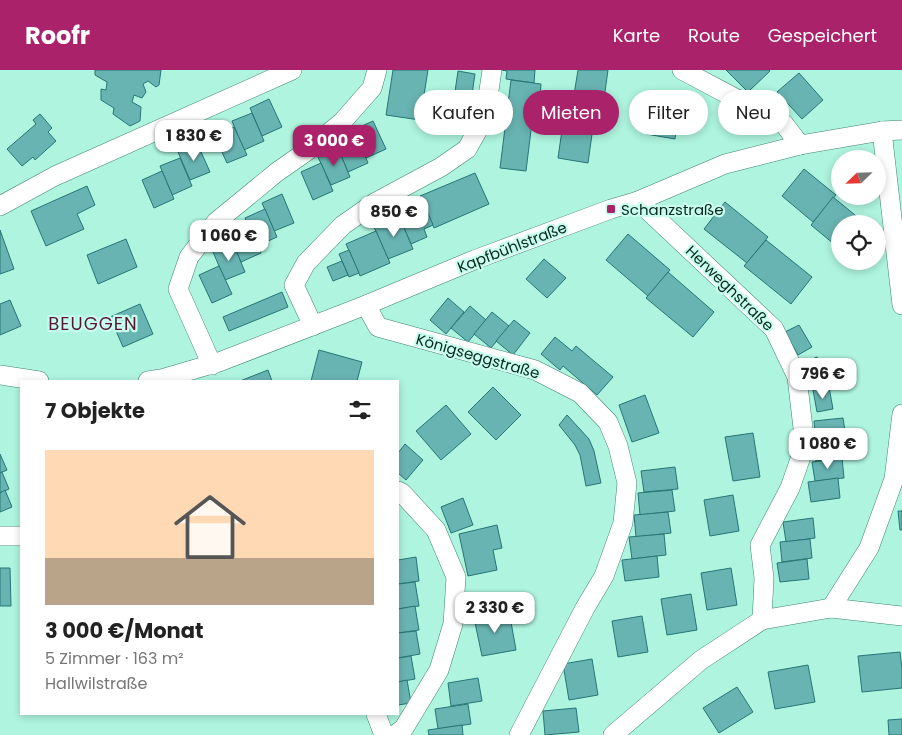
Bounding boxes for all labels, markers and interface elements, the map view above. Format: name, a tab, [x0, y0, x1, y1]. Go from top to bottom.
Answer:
text: Roofr	[25, 19, 90, 52]
text: Karte	[613, 23, 660, 48]
text: Route	[688, 23, 740, 48]
text: Gespeichert	[768, 23, 877, 48]
chip: Kaufen	[414, 90, 513, 135]
chip: Mieten	[523, 90, 619, 135]
chip: Filter	[629, 90, 708, 135]
chip: Neu	[718, 90, 789, 135]
pin: 1 830 €	[148, 119, 240, 162]
text: 1 830 €	[166, 124, 222, 147]
pin: 3 000 €	[288, 124, 380, 167]
text: 3 000 €	[304, 129, 364, 152]
north arrow	[831, 150, 886, 205]
map controls	[831, 150, 886, 270]
pin: 850 €	[359, 196, 429, 238]
place label: Schanzstraße	[621, 199, 724, 220]
text: 850 €	[370, 200, 418, 223]
marker: Schanzstraße	[605, 203, 617, 215]
button: locate	[831, 215, 886, 270]
street label: Kapfbühlstraße	[454, 216, 570, 278]
pin: 1 060 €	[183, 220, 275, 262]
text: 1 060 €	[201, 224, 257, 247]
street label: Herweghstraße	[681, 240, 779, 336]
district label: BEUGGEN	[48, 311, 138, 336]
street label: Königseggstraße	[414, 328, 542, 384]
pin: 796 €	[788, 358, 858, 400]
text: 796 €	[801, 362, 845, 385]
text: 7 Objekte	[45, 396, 145, 425]
icon: filters	[346, 396, 374, 424]
pin: 1 080 €	[782, 428, 874, 470]
text: 1 080 €	[800, 432, 856, 455]
icon: home	[165, 482, 255, 572]
pin: 2 330 €	[449, 592, 541, 634]
text: 2 330 €	[466, 596, 524, 619]
text: 3 000 €/Monat	[45, 616, 204, 645]
text: 5 Zimmer · 163 m²	[45, 647, 183, 670]
text: Hallwilstraße	[45, 672, 148, 695]

